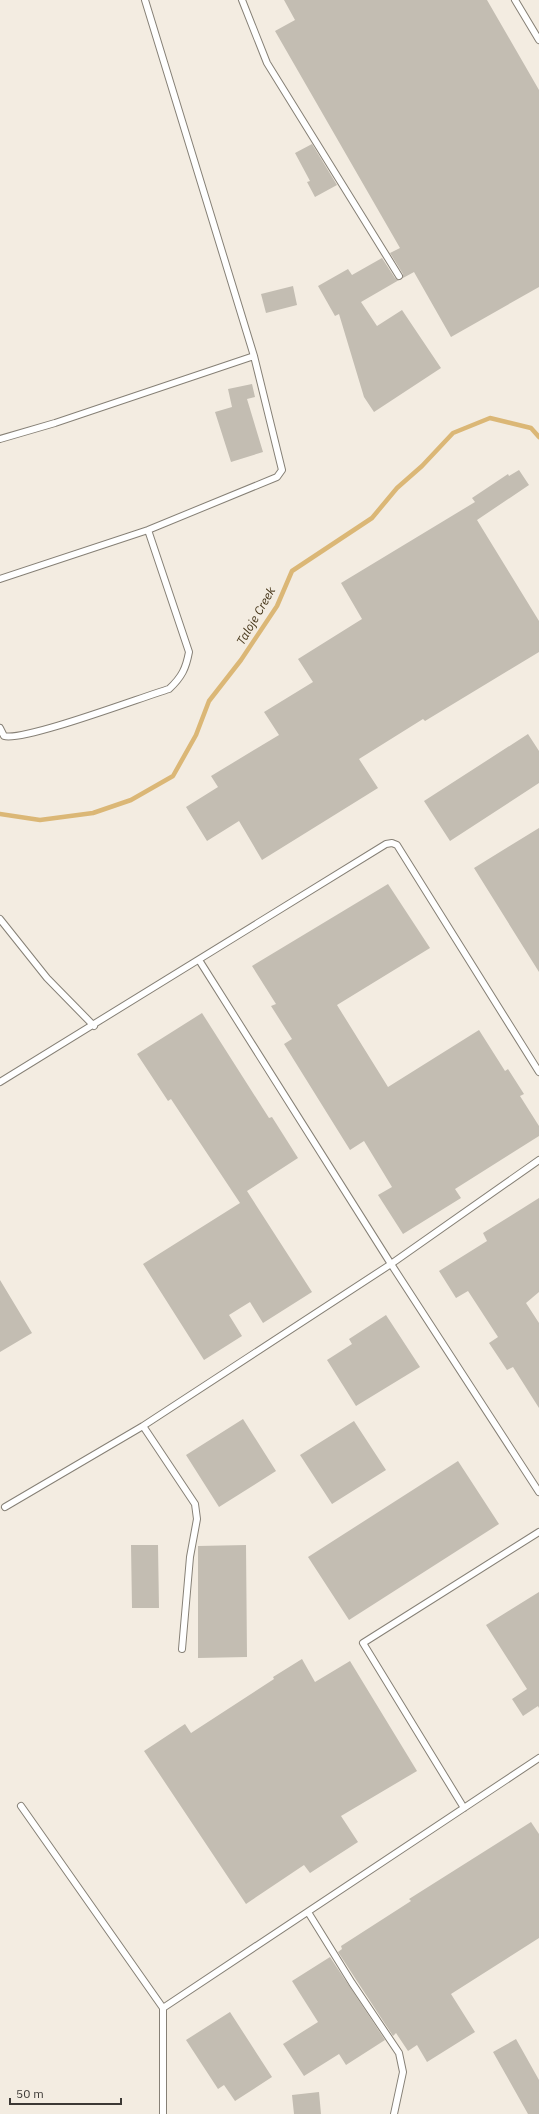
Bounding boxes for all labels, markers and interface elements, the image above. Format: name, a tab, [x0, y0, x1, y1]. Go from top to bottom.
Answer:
water label: Taloje Creek	[233, 583, 279, 648]
scale bar	[10, 2080, 121, 2106]
text: 50 m	[16, 2086, 44, 2101]

